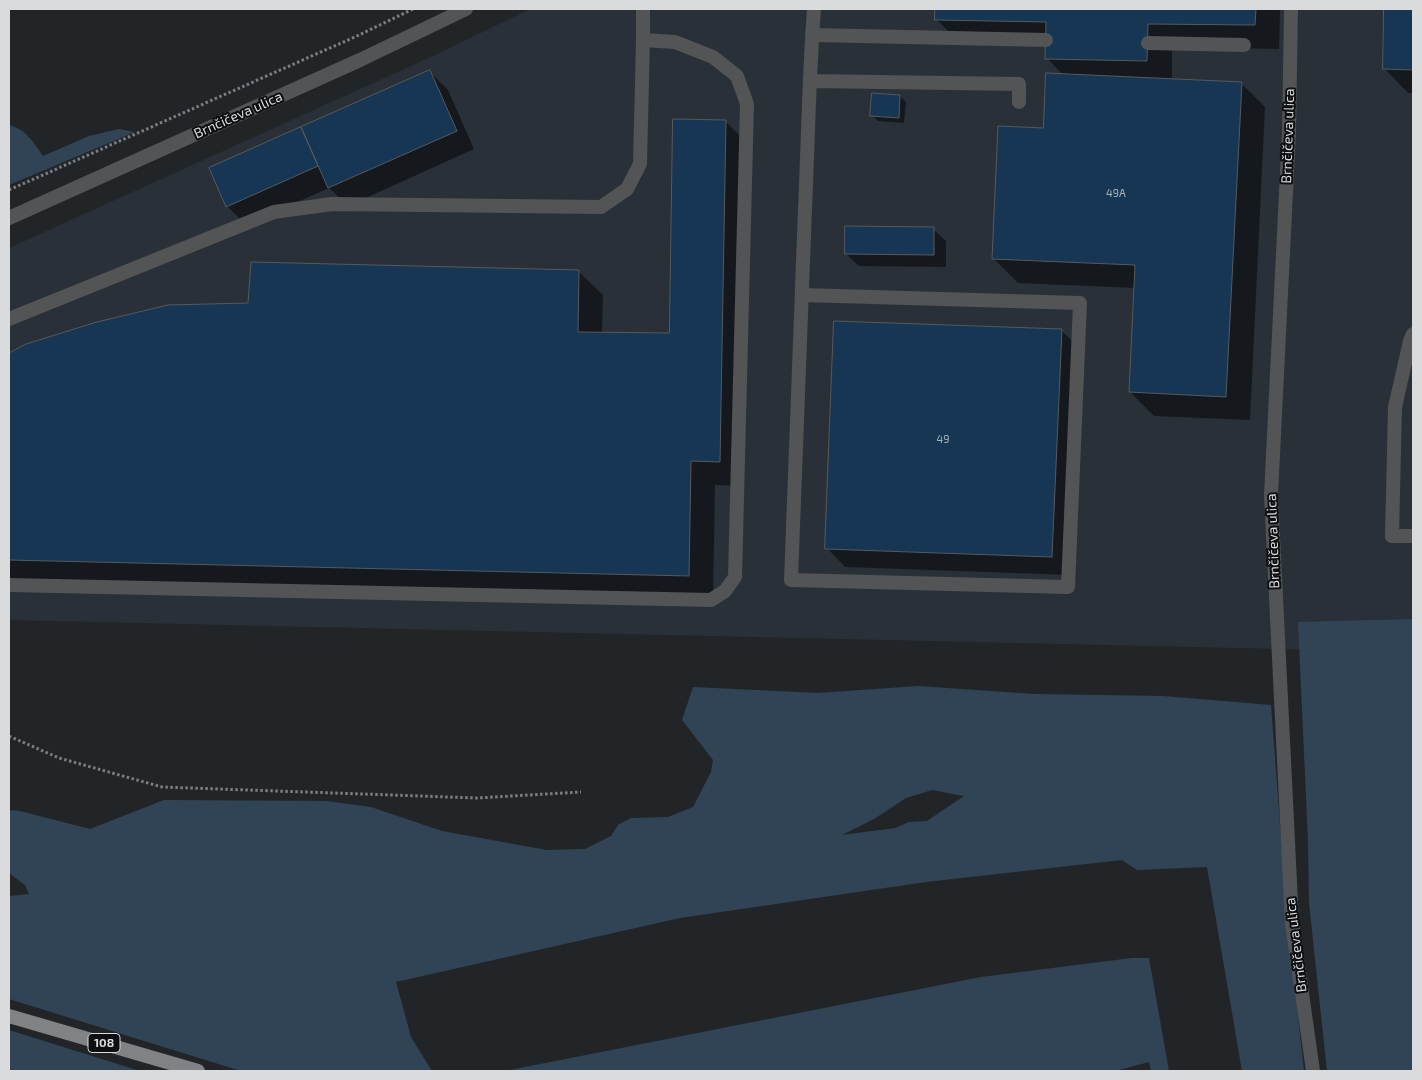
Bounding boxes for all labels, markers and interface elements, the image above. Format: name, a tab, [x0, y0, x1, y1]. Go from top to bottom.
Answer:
street label: Brnčičeva ulica	[191, 88, 285, 142]
street label: Brnčičeva ulica	[1278, 88, 1298, 184]
house number: 49A	[1106, 186, 1126, 200]
house number: 49	[936, 432, 950, 446]
street label: Brnčičeva ulica	[1263, 493, 1283, 589]
street label: Brnčičeva ulica	[1282, 897, 1310, 993]
road number: 108	[88, 1034, 120, 1052]

